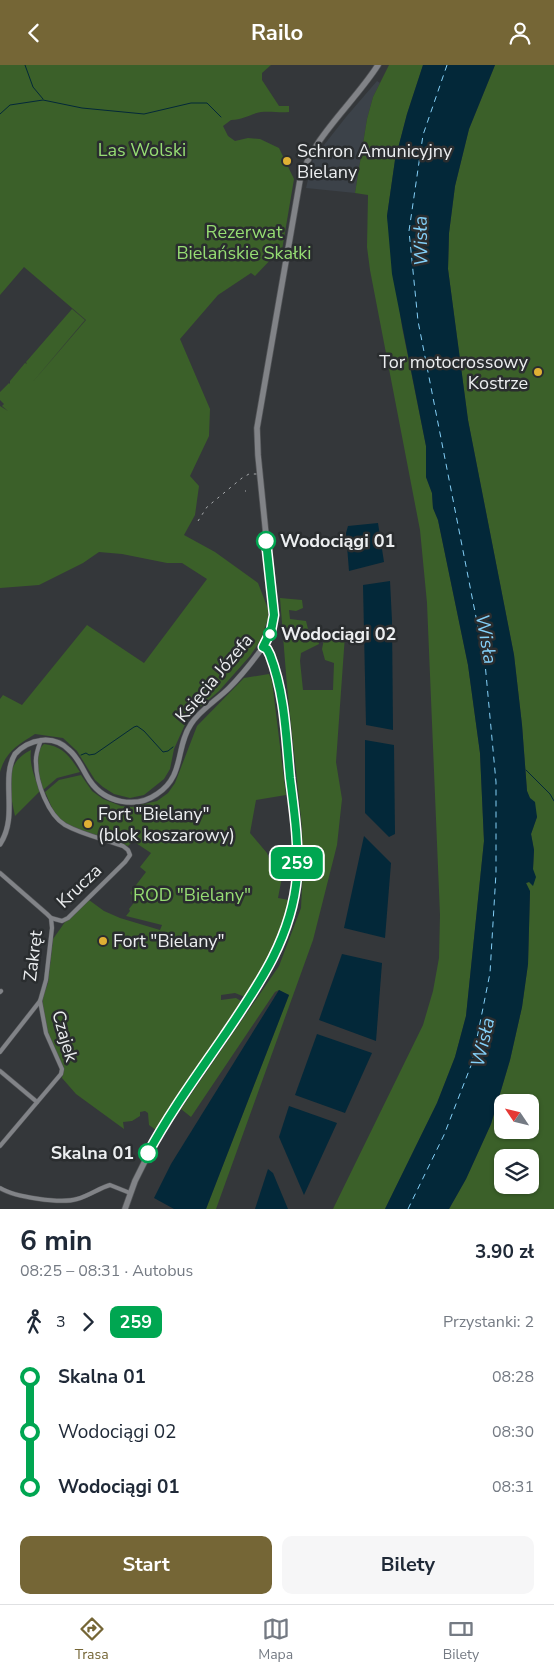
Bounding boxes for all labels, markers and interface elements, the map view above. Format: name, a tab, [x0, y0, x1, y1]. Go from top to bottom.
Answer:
text: Railo	[251, 18, 303, 48]
icon: back	[20, 19, 48, 47]
icon: person	[506, 19, 534, 47]
park label: Las Wolski	[98, 138, 186, 162]
place label: Schron Amunicyjny Bielany	[297, 139, 453, 184]
marker: Schron Amunicyjny Bielany	[281, 155, 293, 167]
water label: Wisła	[408, 216, 434, 266]
park label: Rezerwat Bielańskie Skałki	[176, 220, 312, 265]
place label: Tor motocrossowy Kostrze	[379, 350, 529, 395]
marker: Tor motocrossowy Kostrze	[532, 366, 544, 378]
place label: Wodociągi 01	[280, 529, 395, 553]
marker: Wodociągi 01	[256, 531, 276, 551]
water label: Wisła	[469, 612, 503, 666]
place label: Wodociągi 02	[281, 622, 396, 646]
marker: Wodociągi 02	[263, 627, 277, 641]
street label: Księcia Józefa	[170, 629, 258, 727]
place label: Fort "Bielany" (blok koszarowy)	[98, 802, 235, 847]
marker: Fort "Bielany" (blok koszarowy)	[82, 818, 94, 830]
line badge: 259	[268, 847, 326, 879]
text: 259	[281, 851, 313, 875]
street label: Krucza	[51, 859, 107, 913]
park label: ROD "Bielany"	[133, 883, 251, 907]
street label: Zakręt	[18, 928, 48, 983]
place label: Fort "Bielany"	[113, 929, 225, 953]
marker: Fort "Bielany"	[97, 935, 109, 947]
street label: Czajek	[46, 1007, 84, 1065]
water label: Wisła	[465, 1015, 501, 1070]
north arrow	[494, 1094, 539, 1139]
map controls	[494, 1094, 539, 1194]
place label: Skalna 01	[51, 1141, 134, 1165]
marker: Skalna 01	[138, 1143, 158, 1163]
button: layers	[494, 1149, 539, 1194]
text: 6 min	[20, 1222, 92, 1260]
text: 3.90 zł	[475, 1239, 534, 1265]
text: 08:25 – 08:31 · Autobus	[20, 1260, 193, 1282]
icon: walk	[20, 1308, 48, 1336]
icon: forward	[74, 1308, 102, 1336]
text: 259	[120, 1310, 152, 1334]
text: 3	[56, 1311, 66, 1333]
text: Przystanki: 2	[443, 1311, 534, 1333]
text: Skalna 01	[58, 1364, 146, 1390]
text: 08:28	[492, 1366, 534, 1388]
text: Wodociągi 02	[58, 1419, 177, 1445]
text: 08:30	[492, 1421, 534, 1443]
text: Wodociągi 01	[58, 1474, 180, 1500]
text: 08:31	[492, 1476, 534, 1498]
button: Start	[20, 1536, 272, 1594]
button: Bilety	[282, 1536, 534, 1594]
tab: Trasa	[75, 1615, 109, 1664]
tab: Mapa	[258, 1615, 293, 1664]
tab: Bilety	[443, 1615, 479, 1664]

